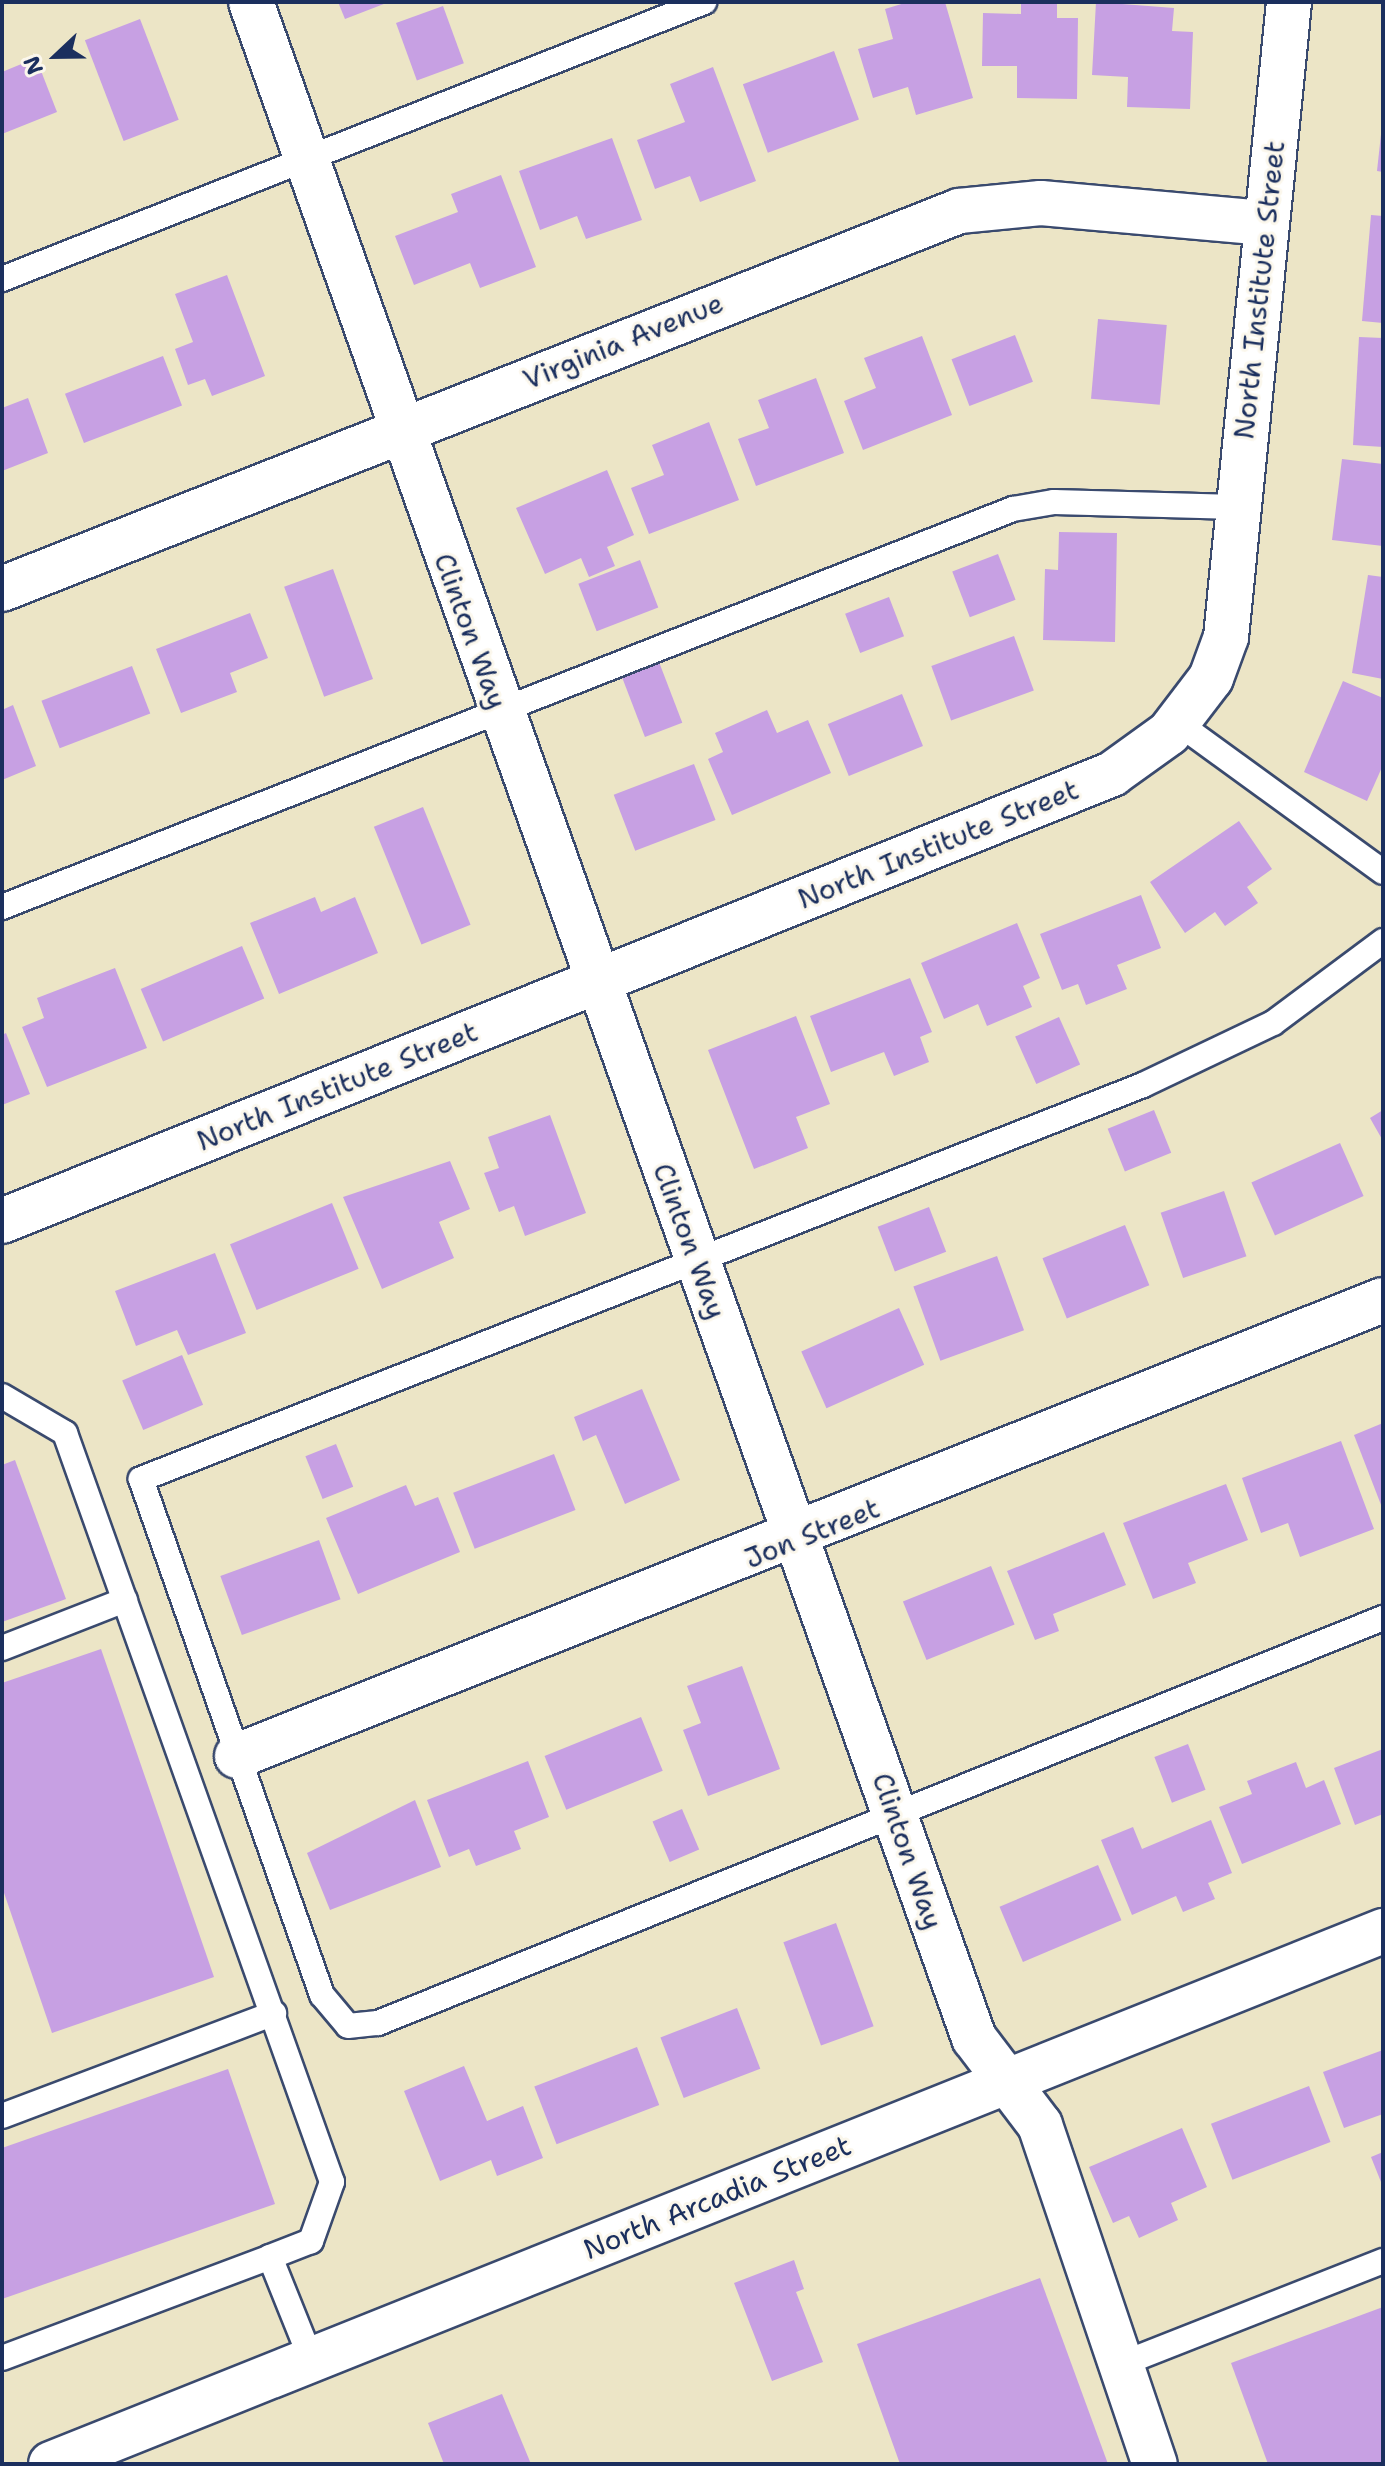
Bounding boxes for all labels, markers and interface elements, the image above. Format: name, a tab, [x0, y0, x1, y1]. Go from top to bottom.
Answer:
north arrow	[16, 16, 96, 96]
text: N	[17, 52, 50, 79]
street label: North Institute Street	[1227, 139, 1291, 441]
street label: Virginia Avenue	[518, 286, 728, 396]
street label: Clinton Way	[427, 548, 515, 714]
street label: North Institute Street	[793, 772, 1083, 916]
street label: North Institute Street	[192, 1014, 482, 1158]
street label: Clinton Way	[646, 1158, 734, 1324]
street label: Jon Street	[740, 1491, 884, 1575]
street label: Clinton Way	[866, 1768, 950, 1934]
street label: North Arcadia Street	[578, 2128, 856, 2266]

